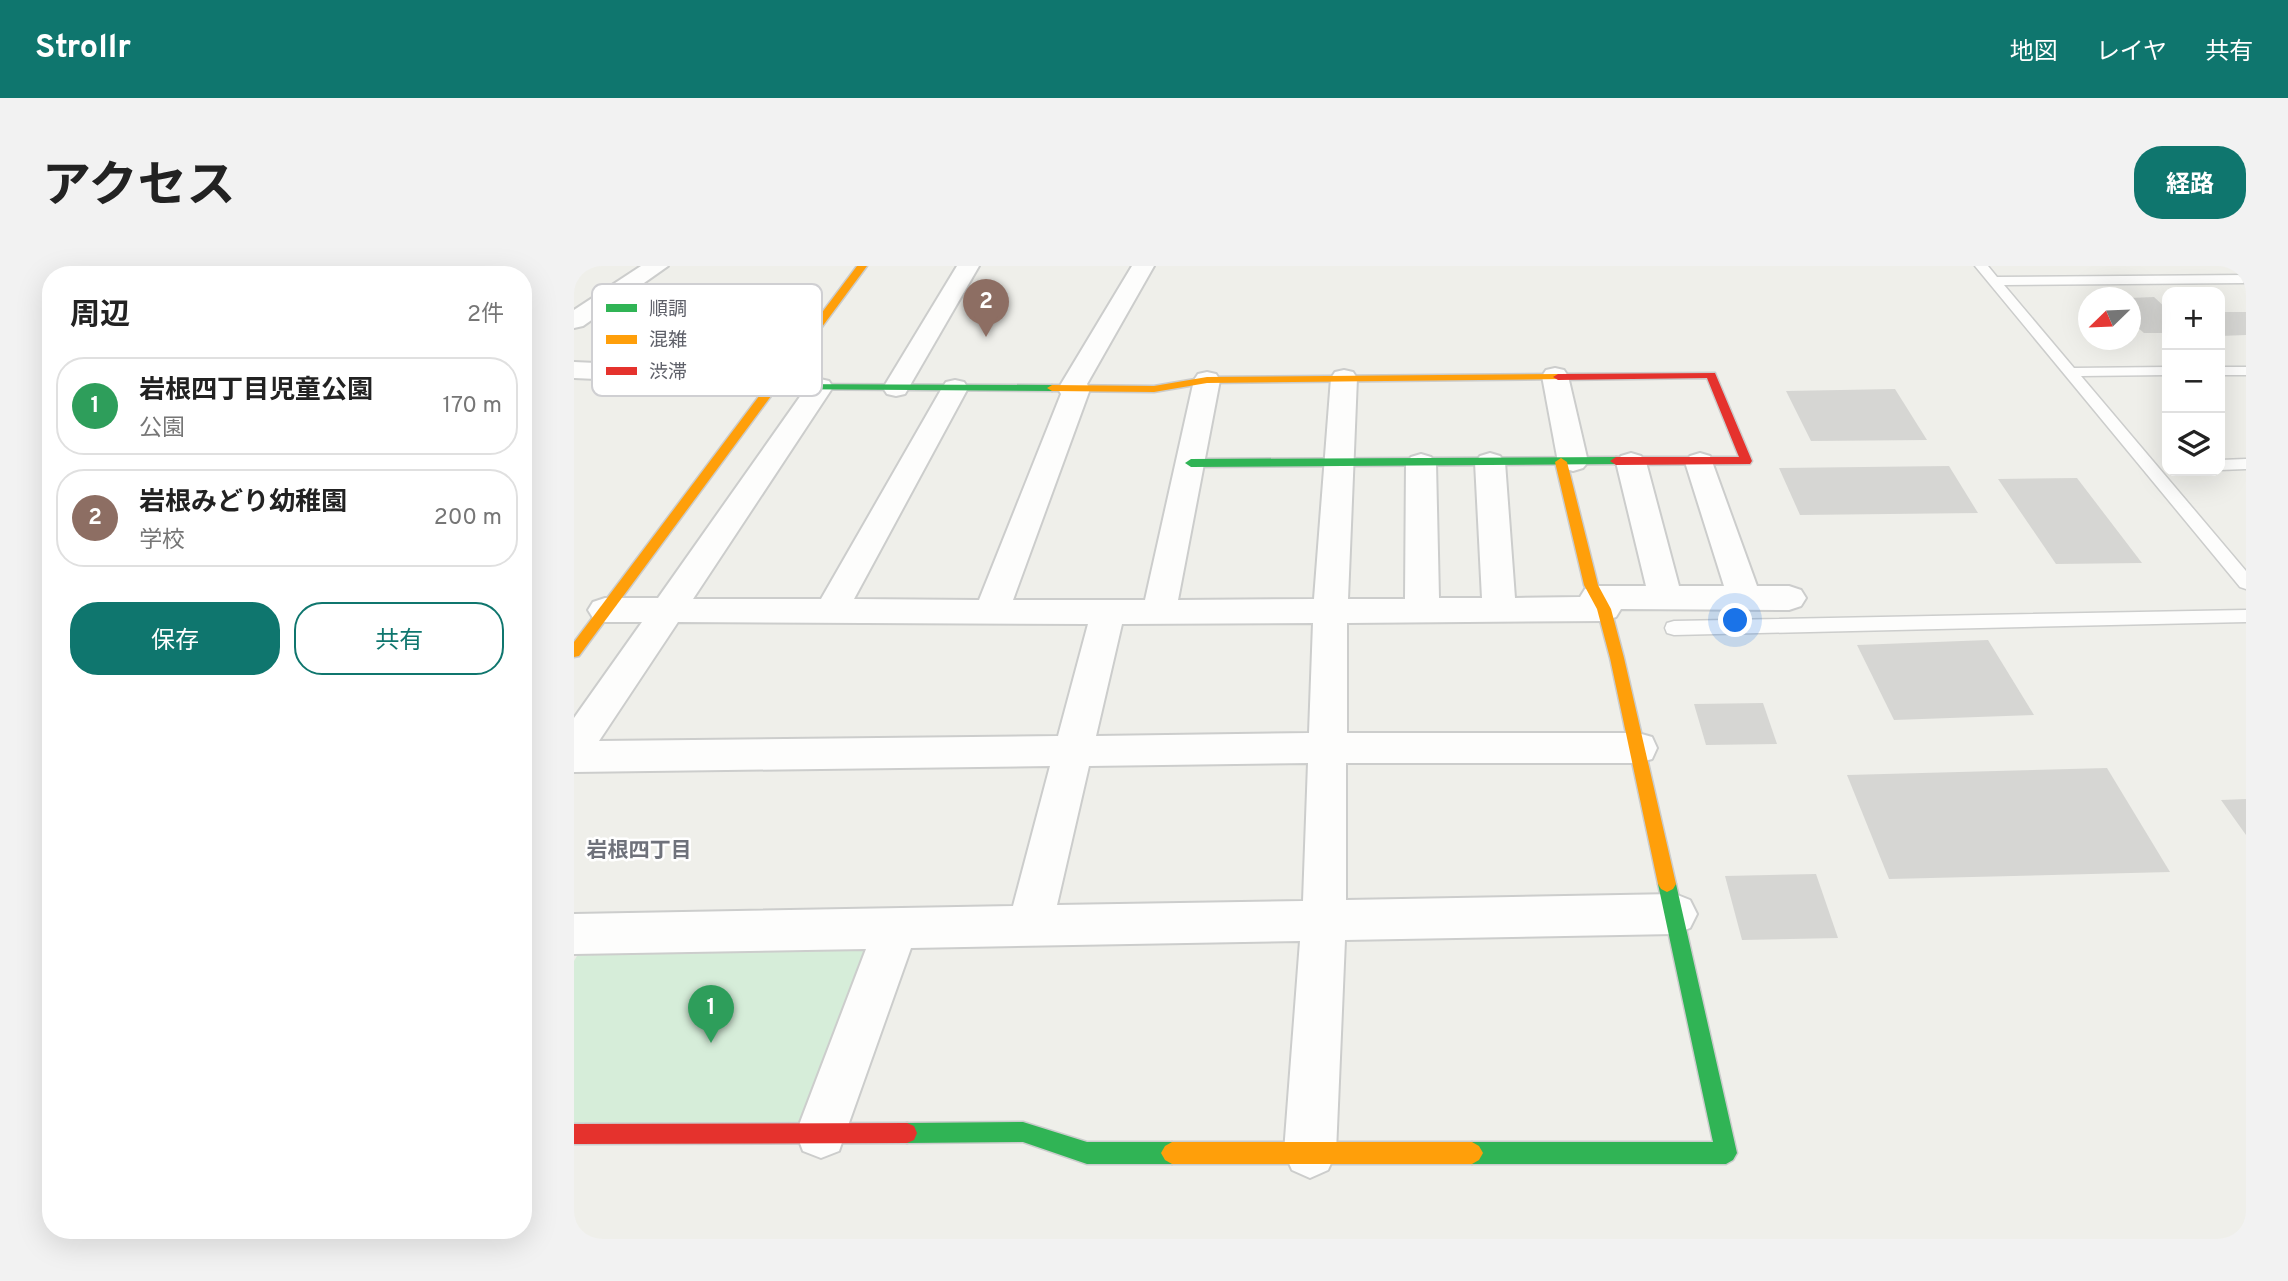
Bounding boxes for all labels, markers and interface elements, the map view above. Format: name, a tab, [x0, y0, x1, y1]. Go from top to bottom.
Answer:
text: Strollr	[35, 28, 131, 70]
text: 地図	[2010, 38, 2058, 68]
text: レイヤ	[2096, 38, 2167, 68]
text: 共有	[2205, 38, 2253, 68]
button: 経路	[2134, 146, 2246, 219]
text: アクセス	[42, 158, 236, 220]
pin: 2	[963, 279, 1009, 337]
legend	[592, 284, 822, 396]
north arrow	[2078, 287, 2141, 350]
map controls	[2162, 287, 2225, 476]
button: +	[2162, 287, 2225, 350]
text: 周辺	[70, 298, 130, 335]
text: 順調	[649, 298, 687, 322]
text: 2件	[467, 301, 504, 330]
text: 混雑	[649, 329, 687, 353]
button: −	[2162, 350, 2225, 413]
text: 渋滞	[649, 361, 687, 385]
text: 岩根四丁目児童公園	[139, 375, 373, 408]
text: 1	[90, 392, 100, 421]
text: 170 m	[443, 392, 502, 421]
button: layers	[2162, 413, 2225, 476]
text: 公園	[139, 415, 185, 444]
text: 岩根みどり幼稚園	[139, 487, 347, 520]
text: 2	[88, 504, 102, 533]
text: 200 m	[434, 504, 502, 533]
text: 学校	[139, 527, 185, 556]
button: 保存	[70, 602, 280, 675]
button: 共有	[294, 602, 504, 675]
your location	[1718, 603, 1752, 637]
district label: 岩根四丁目	[587, 838, 692, 865]
pin: 1	[688, 985, 734, 1043]

